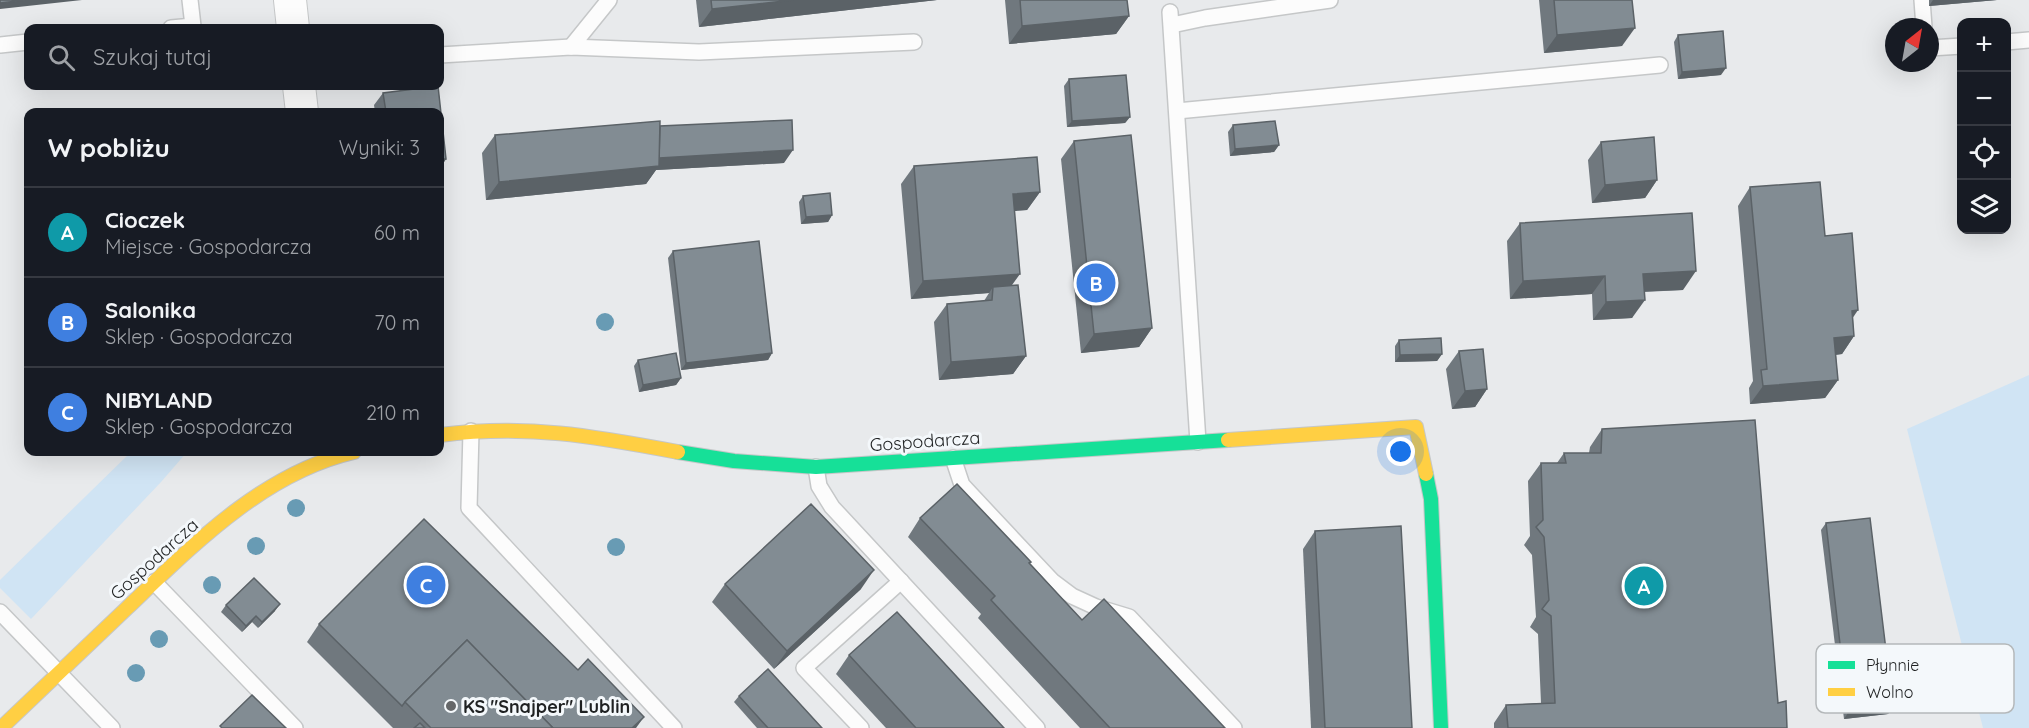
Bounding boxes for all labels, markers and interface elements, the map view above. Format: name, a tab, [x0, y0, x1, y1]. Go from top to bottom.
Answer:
north arrow	[1885, 18, 1939, 72]
map controls	[1957, 18, 2011, 234]
button: +	[1957, 18, 2011, 72]
search box	[24, 24, 444, 90]
icon: search	[45, 41, 78, 74]
text: Szukaj tutaj	[93, 43, 212, 71]
button: −	[1957, 72, 2011, 126]
button: locate	[1957, 126, 2011, 180]
text: W pobliżu	[48, 131, 170, 164]
text: Wyniki: 3	[339, 135, 420, 160]
button: layers	[1957, 180, 2011, 234]
text: Cioczek	[105, 206, 185, 234]
text: A	[61, 220, 74, 245]
text: 60 m	[374, 220, 420, 245]
text: Miejsce · Gospodarcza	[105, 234, 312, 259]
pin: B	[1076, 260, 1116, 306]
text: Salonika	[105, 296, 196, 324]
text: B	[61, 310, 74, 335]
text: 70 m	[374, 310, 420, 335]
text: Sklep · Gospodarcza	[105, 324, 293, 349]
text: NIBYLAND	[105, 386, 213, 414]
text: C	[61, 400, 74, 425]
text: 210 m	[366, 400, 420, 425]
text: Sklep · Gospodarcza	[105, 414, 293, 439]
street label: Gospodarcza	[869, 426, 981, 456]
your location	[1386, 437, 1415, 466]
street label: Gospodarcza	[105, 513, 203, 605]
pin: C	[406, 562, 446, 608]
pin: A	[1624, 564, 1664, 608]
legend	[1816, 644, 2014, 713]
text: Płynnie	[1866, 655, 1919, 675]
text: Wolno	[1866, 682, 1913, 702]
place label: KS "Snajper" Lublin	[463, 695, 630, 718]
marker: KS "Snajper" Lublin	[444, 699, 458, 713]

